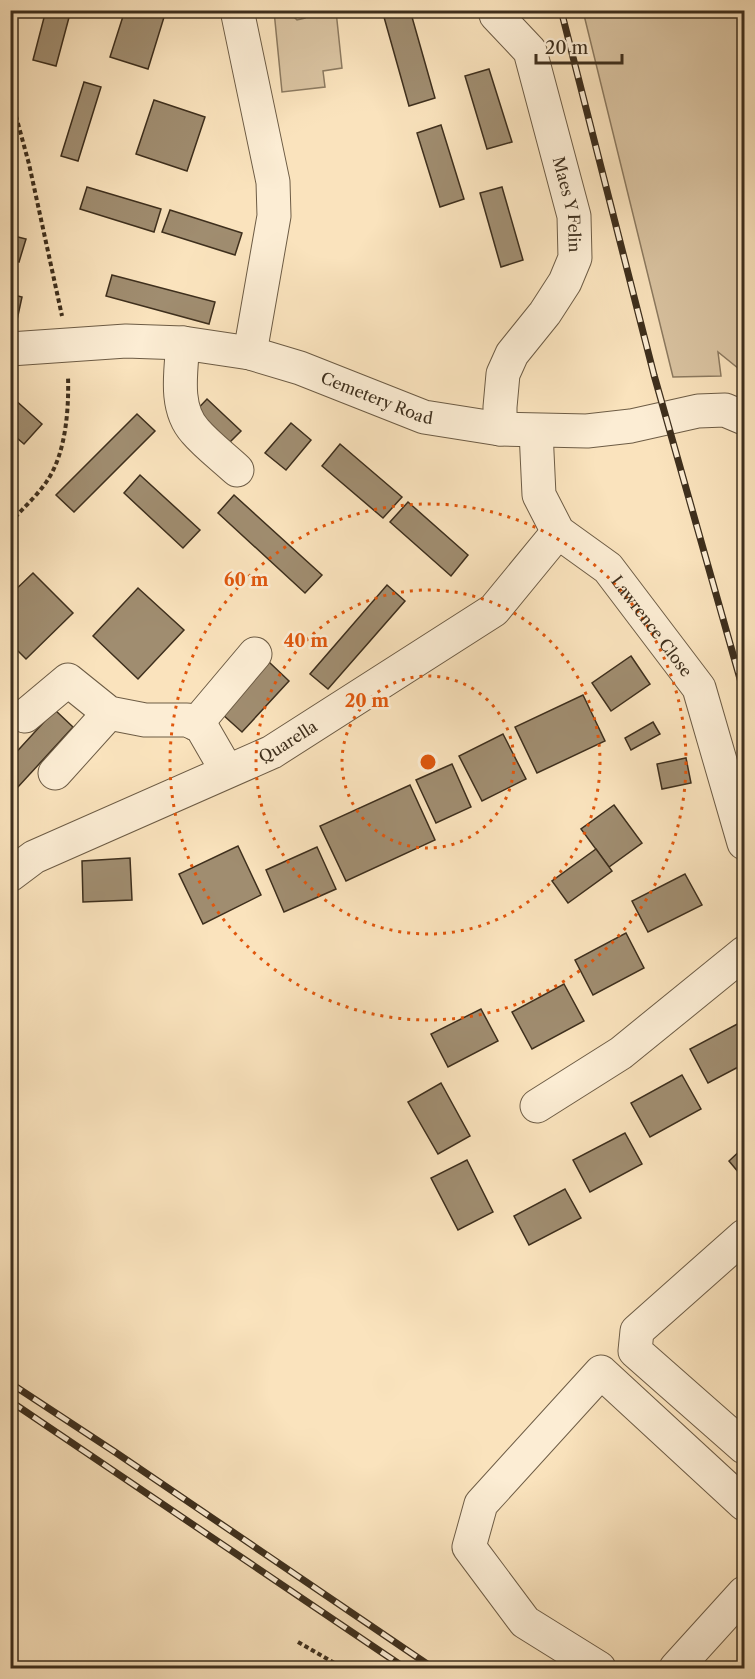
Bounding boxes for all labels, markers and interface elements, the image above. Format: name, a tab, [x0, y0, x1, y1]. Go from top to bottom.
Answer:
scale bar	[536, 27, 622, 65]
text: 20 m	[545, 37, 589, 59]
street label: Maes Y Felin	[549, 154, 585, 253]
street label: Cemetery Road	[318, 367, 435, 428]
text: 60 m	[224, 569, 268, 591]
street label: Lawrence Close	[607, 571, 697, 681]
text: 40 m	[284, 630, 328, 652]
text: 20 m	[345, 690, 389, 712]
street label: Quarella	[255, 716, 321, 767]
centre of rings	[418, 752, 438, 772]

